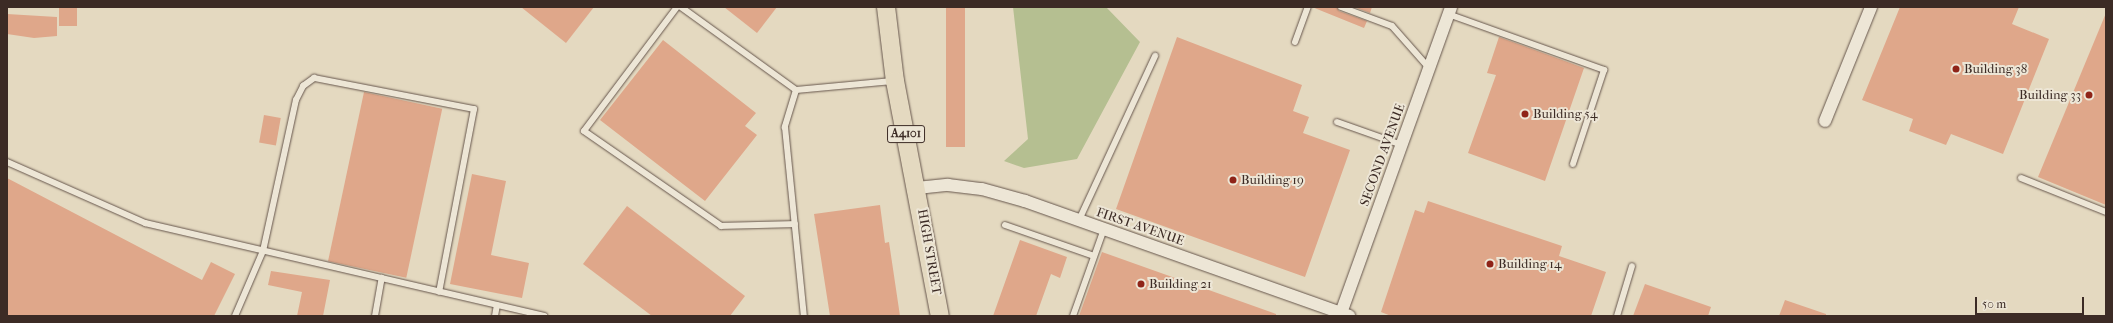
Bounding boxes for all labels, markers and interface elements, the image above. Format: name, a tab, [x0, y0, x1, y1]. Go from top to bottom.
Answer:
place label: Building 38	[1964, 61, 2027, 77]
marker: Building 38	[1951, 64, 1961, 74]
place label: Building 33	[2019, 87, 2081, 103]
marker: Building 33	[2084, 90, 2094, 100]
street label: SECOND AVENUE	[1357, 102, 1409, 208]
place label: Building 54	[1533, 106, 1598, 122]
marker: Building 54	[1520, 109, 1530, 119]
road number: A4101	[887, 124, 925, 144]
place label: Building 19	[1241, 172, 1304, 188]
marker: Building 19	[1228, 175, 1238, 185]
street label: FIRST AVENUE	[1094, 205, 1186, 249]
street label: HIGH STREET	[914, 208, 944, 296]
place label: Building 14	[1498, 256, 1562, 272]
marker: Building 14	[1485, 259, 1495, 269]
place label: Building 21	[1149, 276, 1212, 292]
marker: Building 21	[1136, 279, 1146, 289]
scale bar	[1977, 289, 2086, 315]
text: 50 m	[1982, 297, 2006, 311]

